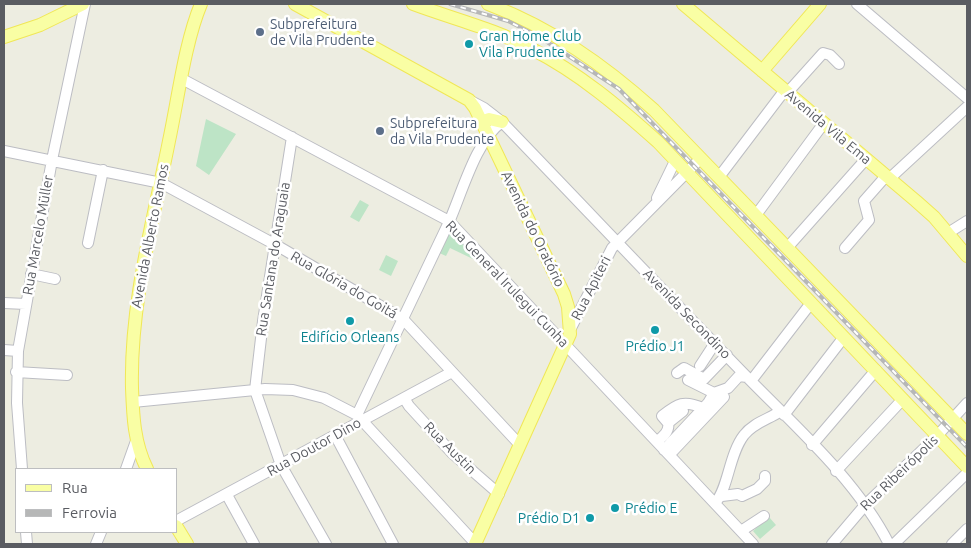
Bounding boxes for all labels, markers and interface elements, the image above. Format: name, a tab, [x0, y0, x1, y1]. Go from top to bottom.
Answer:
place label: Subprefeitura de Vila Prudente	[270, 16, 375, 48]
marker: Subprefeitura de Vila Prudente	[254, 26, 266, 38]
place label: Gran Home Club Vila Prudente	[479, 28, 581, 60]
marker: Gran Home Club Vila Prudente	[463, 38, 475, 50]
street label: Avenida Vila Ema	[781, 86, 875, 168]
place label: Subprefeitura da Vila Prudente	[390, 115, 494, 148]
marker: Subprefeitura da Vila Prudente	[374, 125, 386, 137]
street label: Avenida Alberto Ramos	[128, 162, 172, 310]
street label: Avenida do Oratório	[498, 168, 568, 290]
street label: Rua Marcelo Müller	[19, 174, 57, 296]
street label: Rua Santana do Araguaia	[253, 181, 293, 337]
street label: Rua General Irulegui Cunha	[442, 217, 572, 351]
street label: Rua Glória do Goitá	[288, 248, 400, 322]
street label: Rua Apiteri	[568, 253, 614, 323]
street label: Avenida Secondino	[640, 265, 734, 363]
marker: Edifício Orleans	[344, 315, 356, 327]
marker: Prédio J1	[649, 324, 661, 336]
place label: Edifício Orleans	[301, 329, 399, 345]
place label: Prédio J1	[625, 338, 685, 354]
street label: Rua Doutor Dino	[264, 414, 364, 480]
street label: Rua Austin	[420, 418, 480, 478]
street label: Rua Ribeirópolis	[857, 432, 941, 514]
legend	[15, 468, 178, 533]
text: Rua	[62, 479, 88, 496]
place label: Prédio E	[625, 500, 677, 516]
marker: Prédio E	[609, 502, 621, 514]
text: Ferrovia	[62, 504, 117, 521]
place label: Prédio D1	[518, 510, 580, 526]
marker: Prédio D1	[584, 512, 596, 524]

